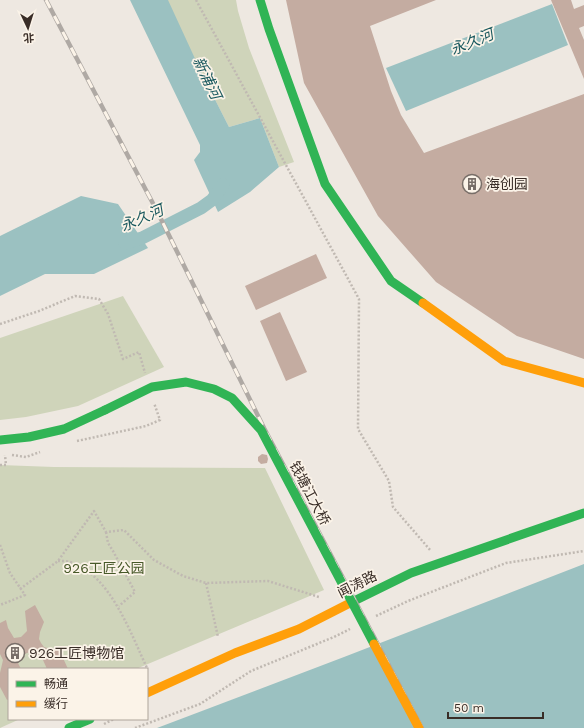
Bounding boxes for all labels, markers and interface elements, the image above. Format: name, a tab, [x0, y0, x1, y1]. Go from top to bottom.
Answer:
north arrow	[8, 8, 48, 48]
water label: 永久河	[448, 24, 499, 59]
text: 北	[23, 31, 35, 44]
water label: 新浦河	[189, 54, 226, 105]
building icon: 海创园	[461, 173, 483, 195]
place label: 海创园	[486, 176, 528, 192]
water label: 永久河	[118, 200, 169, 235]
street label: 钱塘江大桥	[287, 458, 333, 528]
park label: 926工匠公园	[63, 560, 145, 576]
street label: 闻涛路	[335, 567, 379, 601]
building icon: 926工匠博物馆	[4, 642, 26, 664]
place label: 926工匠博物馆	[29, 645, 124, 661]
legend	[8, 668, 148, 720]
text: 畅通	[44, 677, 68, 691]
scale bar	[448, 694, 543, 720]
text: 缓行	[44, 697, 68, 711]
text: 50 m	[454, 701, 484, 715]

